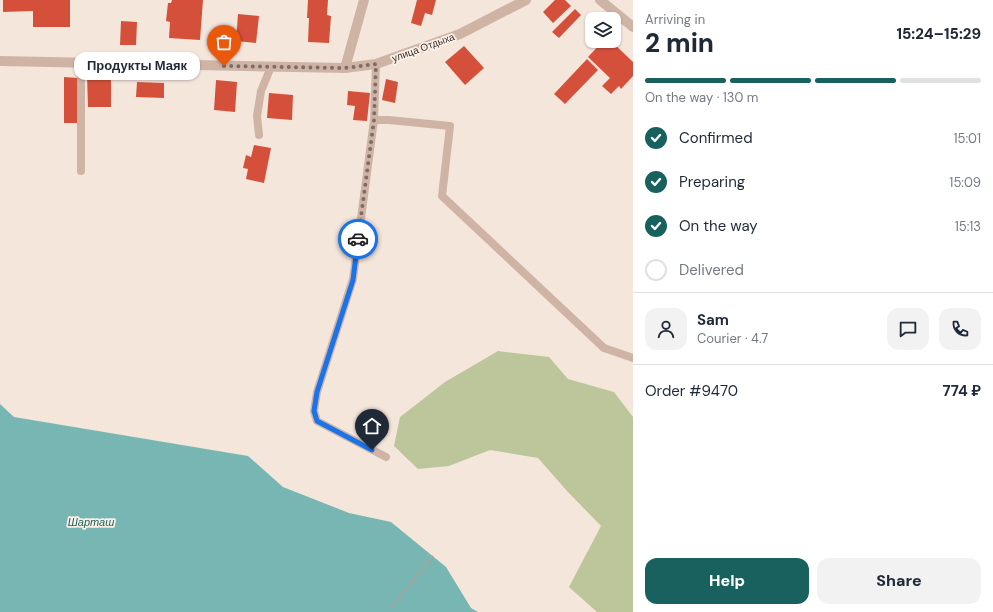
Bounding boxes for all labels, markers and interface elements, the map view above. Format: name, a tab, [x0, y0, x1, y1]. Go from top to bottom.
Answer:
text: Arriving in	[645, 11, 705, 28]
map controls	[585, 12, 621, 48]
button: layers	[585, 12, 621, 48]
text: 15:24–15:29	[896, 24, 981, 44]
pin	[207, 25, 241, 66]
text: 2 min	[645, 26, 714, 60]
street label: улица Отдыха	[390, 30, 457, 65]
icon: bag	[213, 31, 235, 53]
callout: Продукты Маяк	[74, 52, 200, 80]
text: Продукты Маяк	[87, 57, 187, 74]
text: On the way · 130 m	[645, 89, 758, 106]
icon: check	[645, 127, 667, 149]
text: Confirmed	[679, 128, 753, 148]
text: 15:01	[953, 130, 981, 147]
icon: check	[645, 171, 667, 193]
text: Preparing	[679, 172, 745, 192]
text: 15:09	[949, 174, 981, 191]
icon: check	[645, 215, 667, 237]
text: On the way	[679, 216, 758, 236]
text: 15:13	[955, 218, 981, 235]
courier	[338, 219, 378, 259]
icon: car	[347, 228, 369, 250]
text: Delivered	[679, 260, 744, 280]
button: person	[645, 308, 687, 350]
button: chat	[887, 308, 929, 350]
button: phone	[939, 308, 981, 350]
text: Sam	[697, 310, 729, 330]
text: Courier · 4.7	[697, 330, 768, 347]
text: Order #9470	[645, 381, 738, 401]
text: 774 ₽	[943, 381, 981, 401]
pin	[355, 409, 389, 450]
icon: home	[361, 415, 383, 437]
water label: Шарташ	[68, 515, 114, 529]
button: Help	[645, 558, 809, 604]
button: Share	[817, 558, 981, 604]

